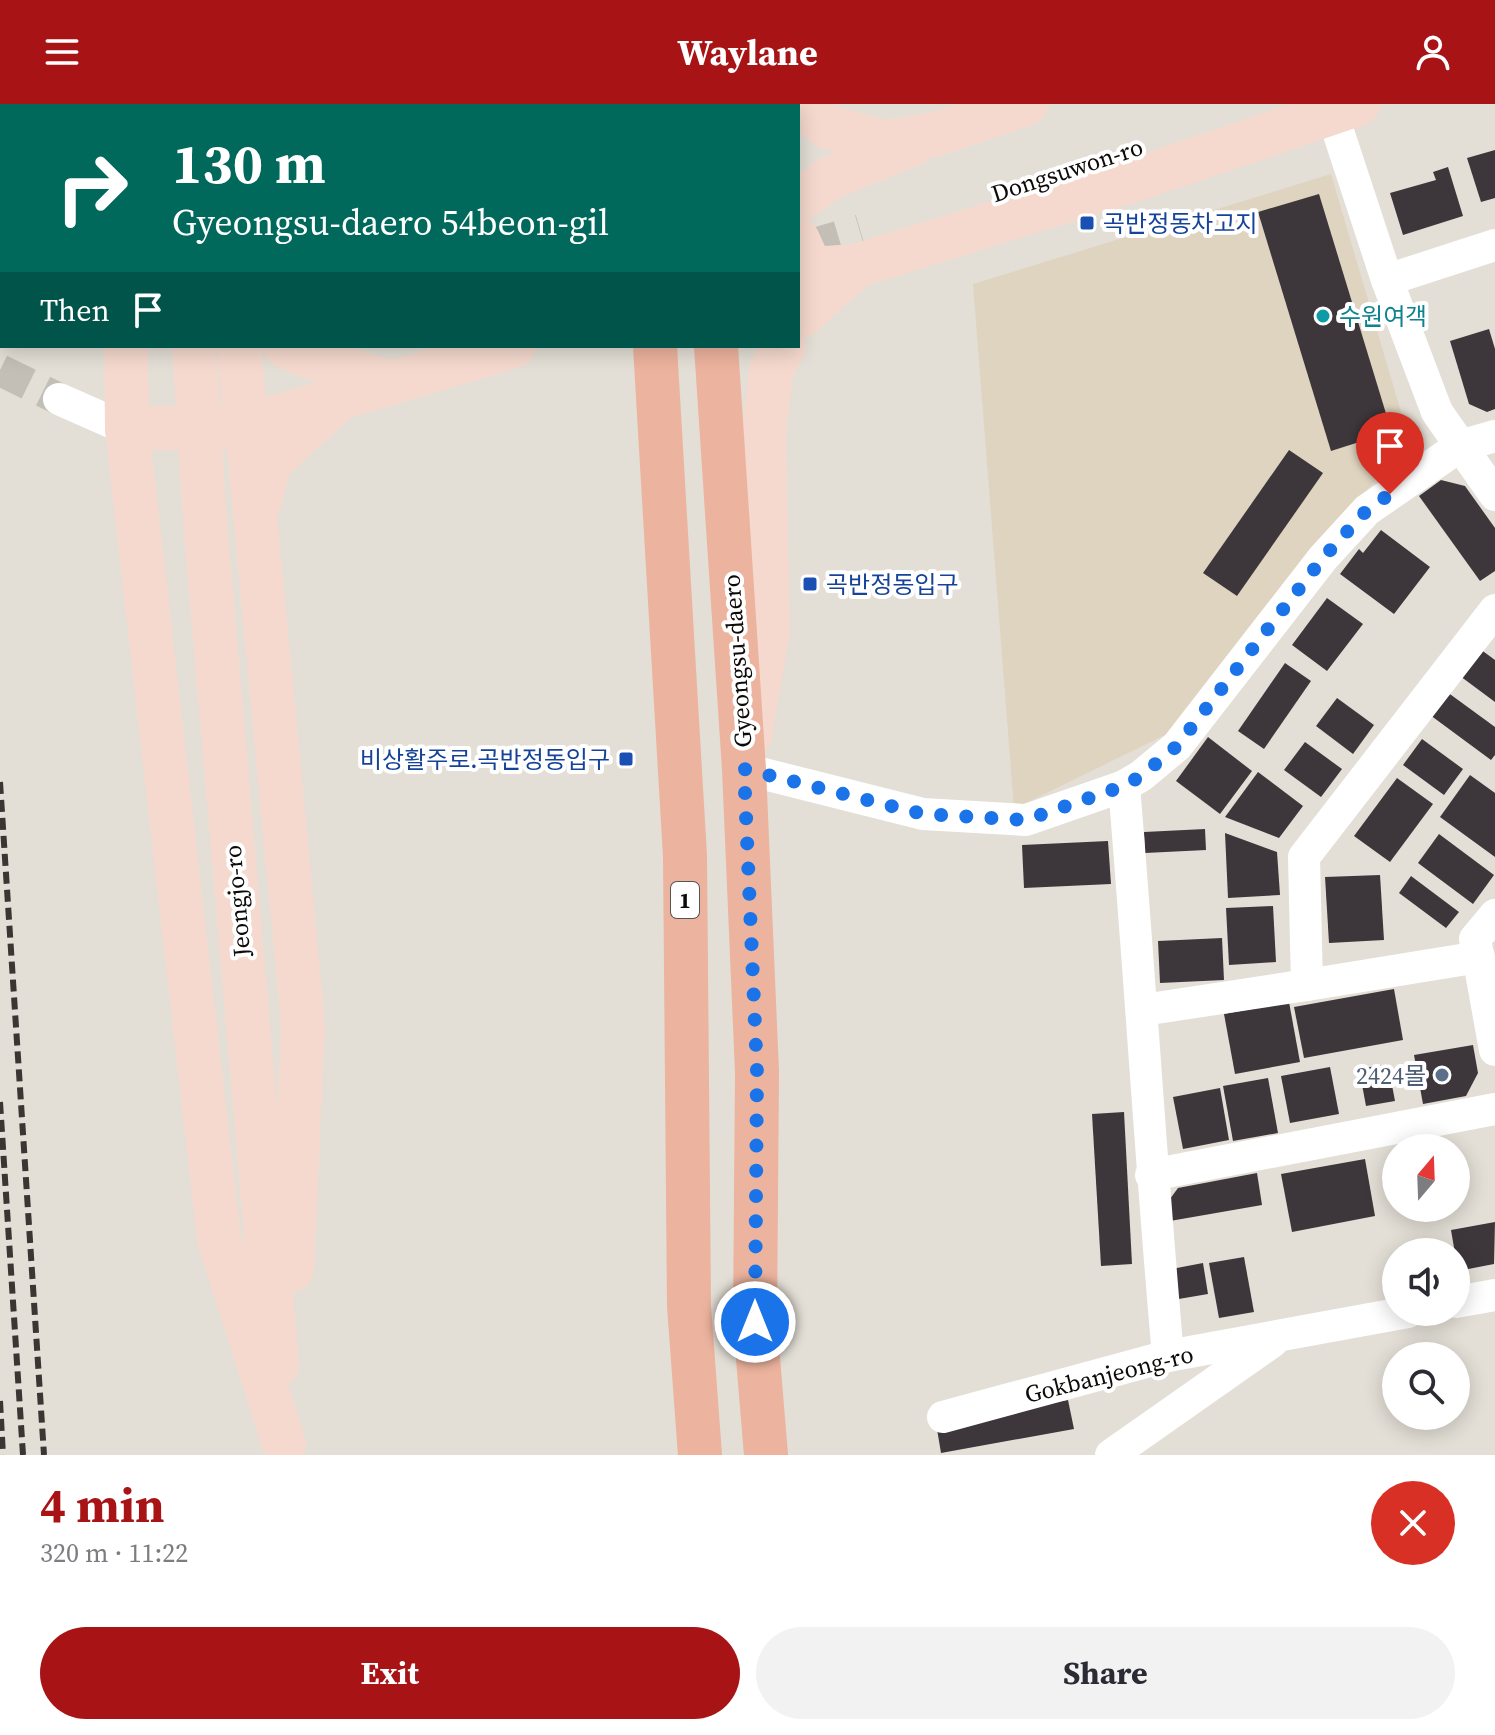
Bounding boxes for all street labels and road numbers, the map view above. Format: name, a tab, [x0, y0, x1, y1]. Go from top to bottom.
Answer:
street label: Dongsuwon-ro	[987, 130, 1147, 210]
street label: Gyeongsu-daero	[714, 573, 760, 749]
street label: Jeongjo-ro	[216, 844, 258, 959]
road number: 1	[671, 882, 699, 918]
street label: Gokbanjeong-ro	[1021, 1337, 1197, 1411]

